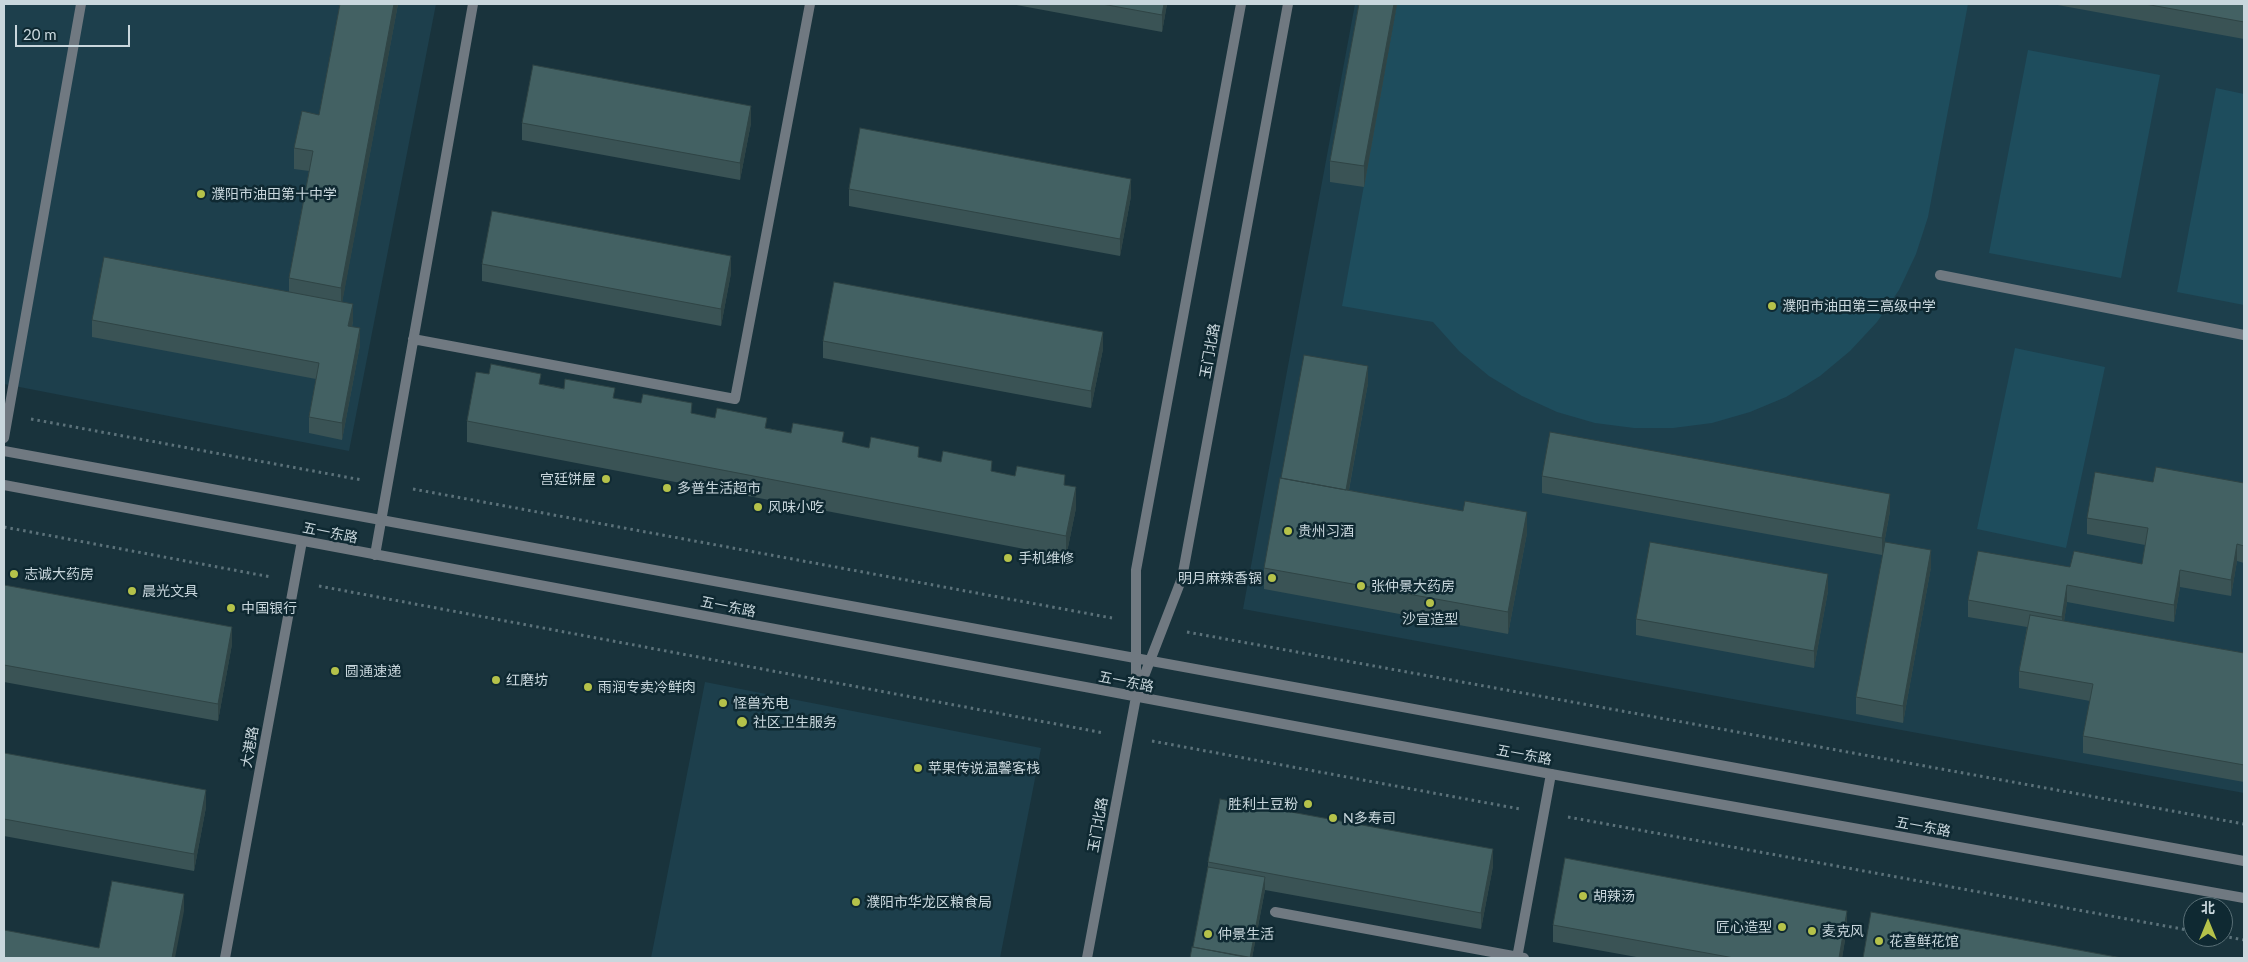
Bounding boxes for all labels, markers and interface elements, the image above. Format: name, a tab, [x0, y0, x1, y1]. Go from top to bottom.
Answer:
scale bar	[18, 15, 132, 47]
text: 20 m	[23, 25, 57, 43]
place label: 濮阳市油田第十中学	[211, 186, 337, 202]
marker: 濮阳市油田第十中学	[195, 188, 207, 200]
place label: 濮阳市油田第三高级中学	[1782, 298, 1936, 314]
marker: 濮阳市油田第三高级中学	[1766, 300, 1778, 312]
street label: 玉门北路	[1197, 322, 1223, 380]
place label: 宫廷饼屋	[540, 471, 596, 487]
marker: 宫廷饼屋	[600, 473, 612, 485]
place label: 多普生活超市	[677, 480, 761, 496]
marker: 多普生活超市	[661, 482, 673, 494]
place label: 风味小吃	[768, 499, 824, 515]
marker: 风味小吃	[752, 501, 764, 513]
street label: 五一东路	[301, 519, 359, 547]
place label: 贵州习酒	[1298, 523, 1354, 539]
marker: 贵州习酒	[1282, 525, 1294, 537]
place label: 手机维修	[1018, 550, 1074, 566]
marker: 手机维修	[1002, 552, 1014, 564]
place label: 志诚大药房	[24, 566, 94, 582]
marker: 志诚大药房	[8, 568, 20, 580]
place label: 明月麻辣香锅	[1178, 570, 1262, 586]
marker: 明月麻辣香锅	[1266, 572, 1278, 584]
place label: 张仲景大药房	[1371, 578, 1455, 594]
marker: 张仲景大药房	[1355, 580, 1367, 592]
place label: 晨光文具	[142, 583, 198, 599]
marker: 晨光文具	[126, 585, 138, 597]
street label: 五一东路	[699, 593, 757, 621]
marker: 沙宣造型	[1424, 597, 1436, 609]
place label: 中国银行	[241, 600, 297, 616]
marker: 中国银行	[225, 602, 237, 614]
place label: 沙宣造型	[1402, 611, 1458, 627]
place label: 圆通速递	[345, 663, 401, 679]
marker: 圆通速递	[329, 665, 341, 677]
street label: 五一东路	[1097, 668, 1155, 696]
place label: 红磨坊	[506, 672, 548, 688]
marker: 红磨坊	[490, 674, 502, 686]
place label: 雨润专卖冷鲜肉	[598, 679, 696, 695]
marker: 雨润专卖冷鲜肉	[582, 681, 594, 693]
place label: 怪兽充电	[733, 695, 789, 711]
marker: 怪兽充电	[717, 697, 729, 709]
place label: 社区卫生服务	[753, 714, 837, 730]
marker: 社区卫生服务	[735, 715, 749, 729]
street label: 大港路	[238, 725, 262, 769]
street label: 五一东路	[1495, 742, 1553, 768]
place label: 苹果传说温馨客栈	[928, 760, 1040, 776]
marker: 苹果传说温馨客栈	[912, 762, 924, 774]
street label: 玉门北路	[1085, 796, 1111, 854]
place label: 胜利土豆粉	[1228, 796, 1298, 812]
marker: 胜利土豆粉	[1302, 798, 1314, 810]
place label: N多寿司	[1343, 810, 1396, 826]
marker: N多寿司	[1327, 812, 1339, 824]
street label: 五一东路	[1894, 814, 1952, 840]
place label: 胡辣汤	[1593, 888, 1635, 904]
marker: 胡辣汤	[1577, 890, 1589, 902]
place label: 濮阳市华龙区粮食局	[866, 894, 992, 910]
marker: 濮阳市华龙区粮食局	[850, 896, 862, 908]
north arrow	[2183, 897, 2233, 947]
text: 北	[2201, 899, 2215, 916]
place label: 匠心造型	[1716, 919, 1772, 935]
marker: 匠心造型	[1776, 921, 1788, 933]
place label: 麦克风	[1822, 923, 1864, 939]
marker: 麦克风	[1806, 925, 1818, 937]
place label: 仲景生活	[1218, 926, 1274, 942]
marker: 仲景生活	[1202, 928, 1214, 940]
place label: 花喜鲜花馆	[1889, 933, 1959, 949]
marker: 花喜鲜花馆	[1873, 935, 1885, 947]

